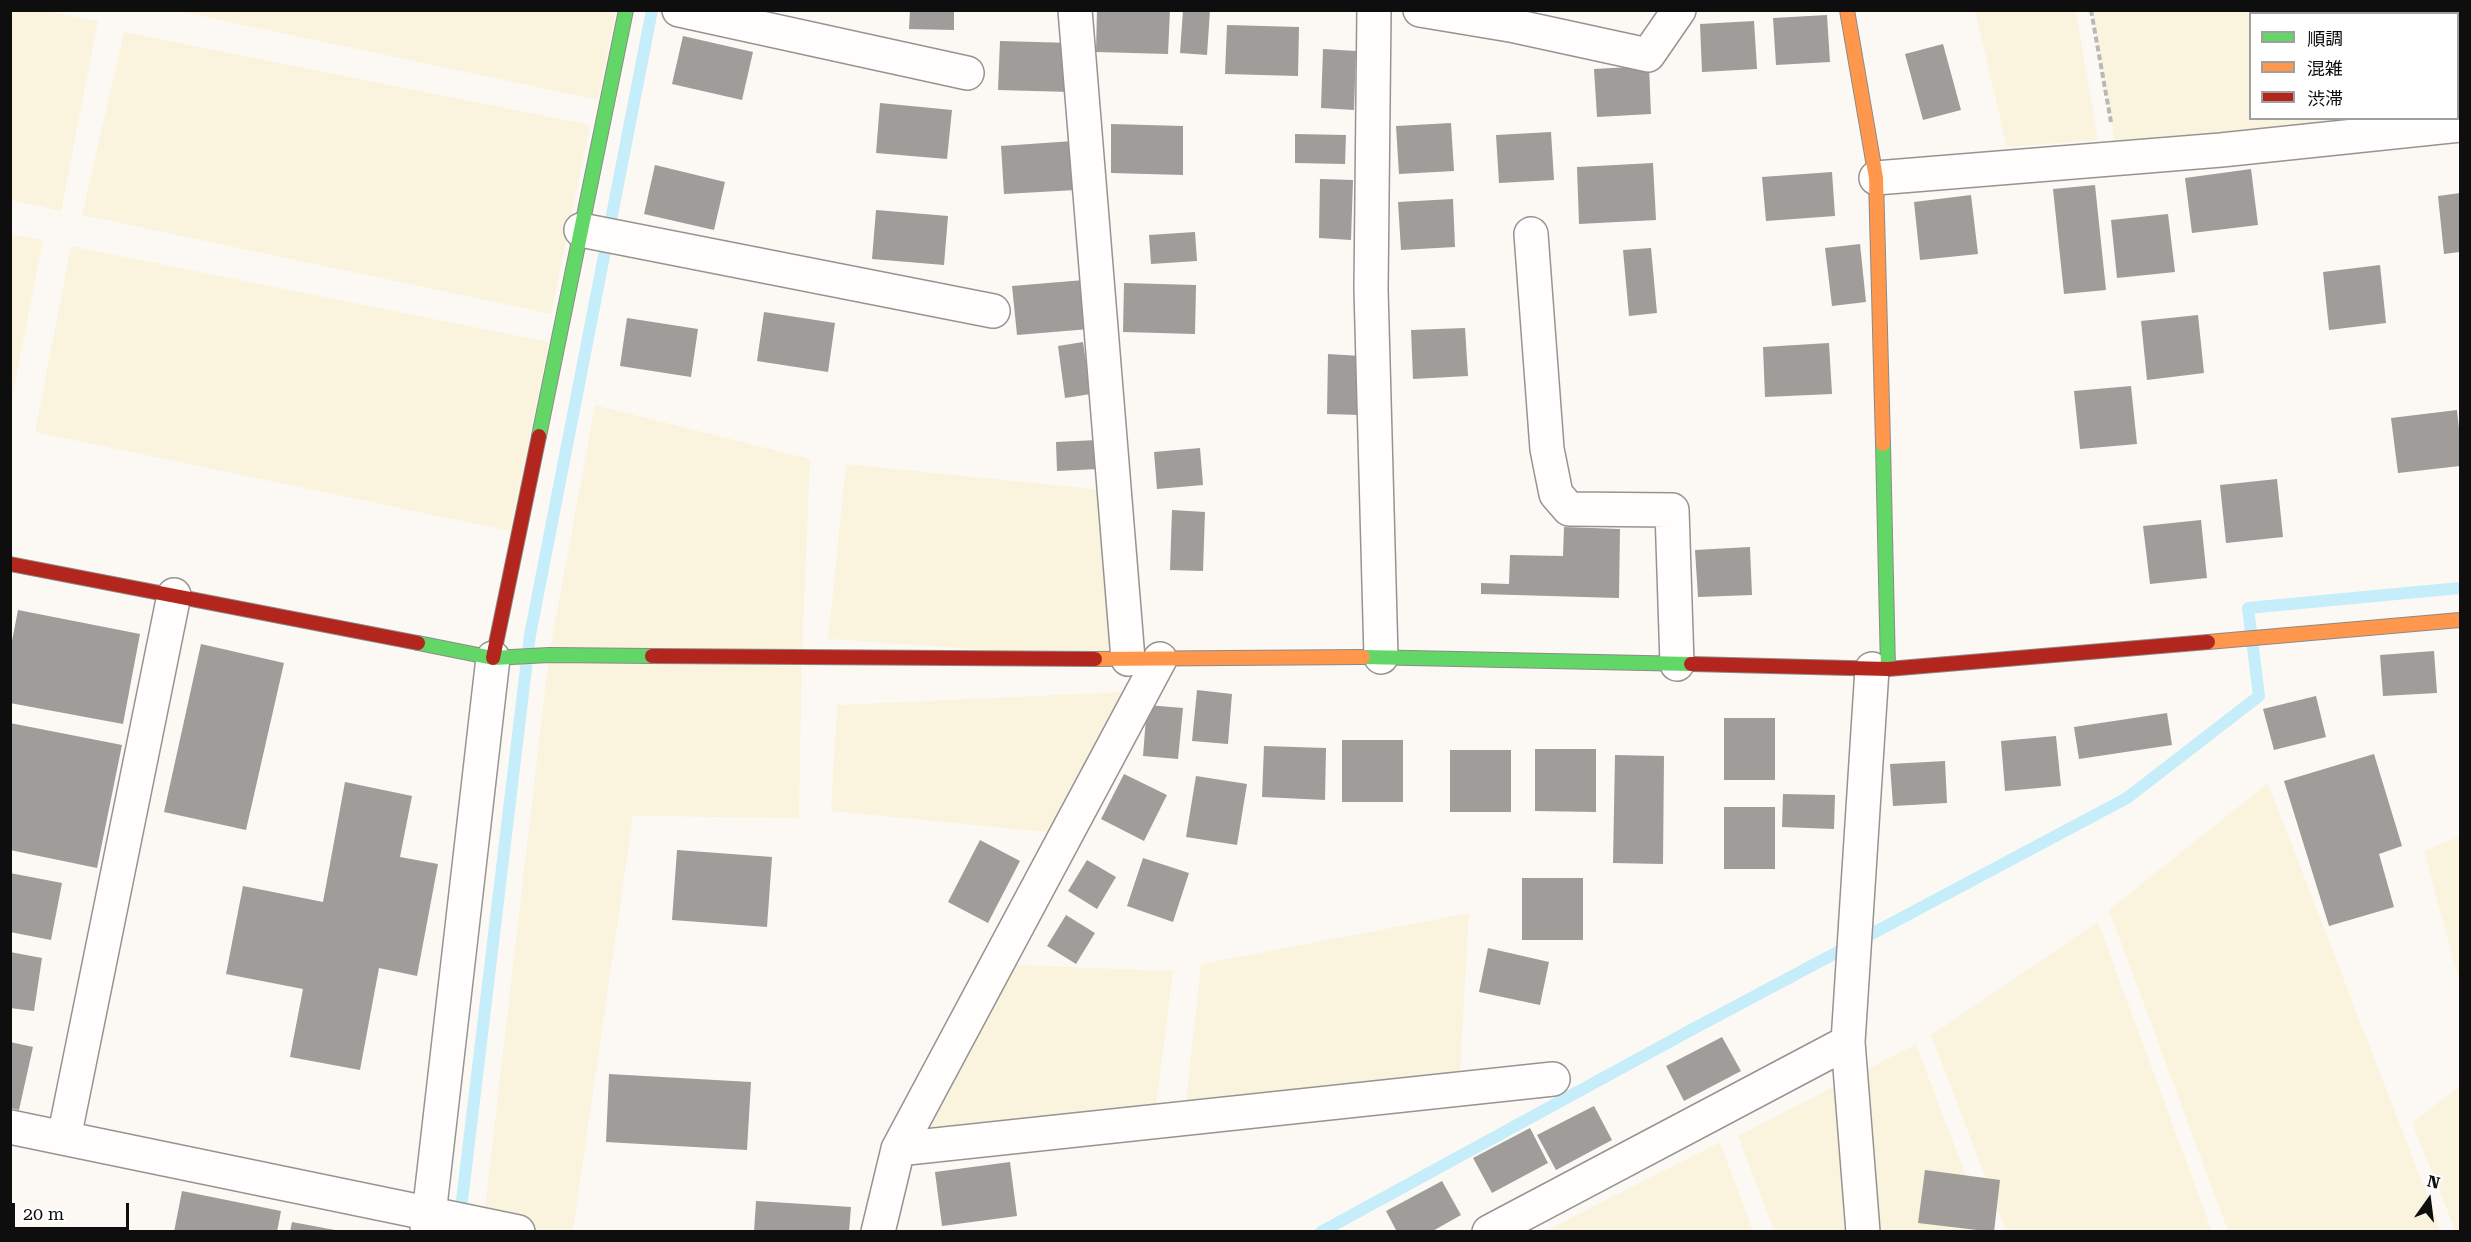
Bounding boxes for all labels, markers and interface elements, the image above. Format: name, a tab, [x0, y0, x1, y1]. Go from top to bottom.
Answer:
legend	[2249, 12, 2459, 120]
text: 順調	[2307, 28, 2343, 49]
text: 混雑	[2307, 58, 2343, 79]
text: 渋滞	[2307, 88, 2343, 109]
north arrow	[2399, 1170, 2459, 1230]
text: N	[2425, 1171, 2442, 1193]
scale bar	[15, 1191, 132, 1229]
text: 20 m	[23, 1203, 64, 1224]

